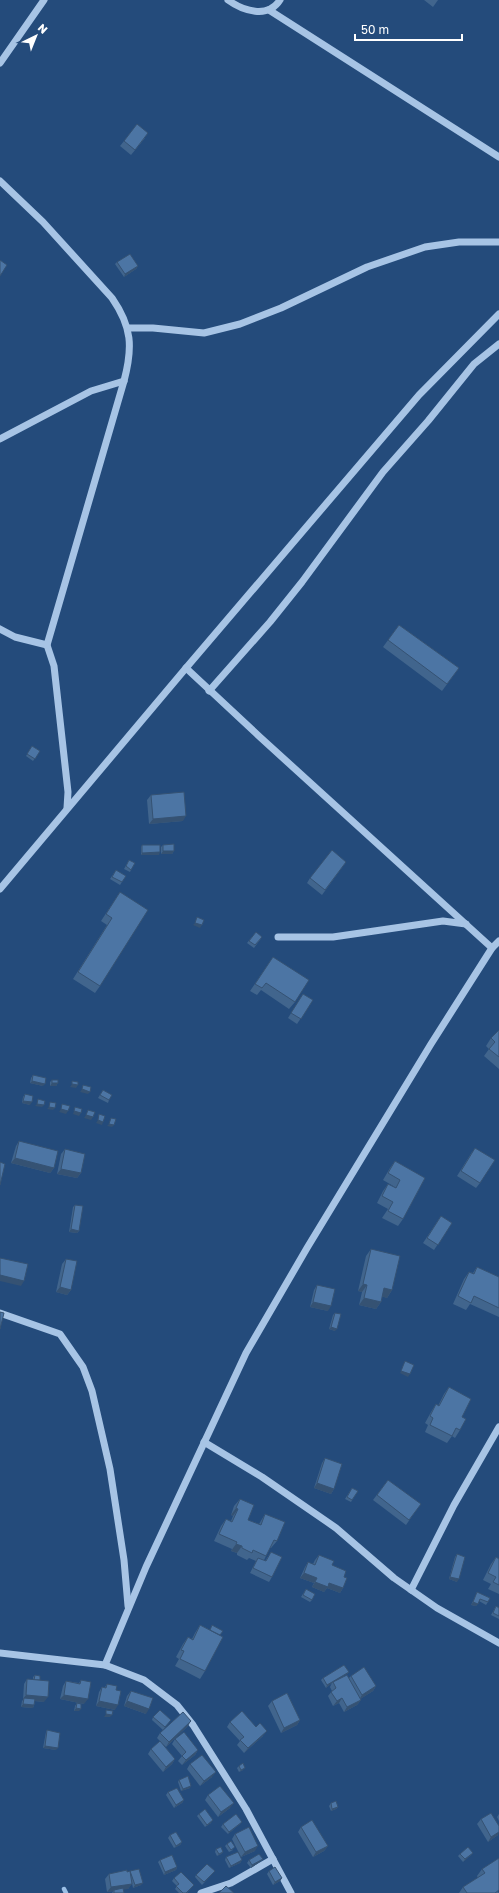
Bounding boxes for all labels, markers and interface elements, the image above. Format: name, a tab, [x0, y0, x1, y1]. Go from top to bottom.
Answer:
north arrow	[16, 16, 56, 56]
scale bar	[355, 16, 462, 42]
text: N	[36, 21, 51, 36]
text: 50 m	[361, 22, 389, 37]

